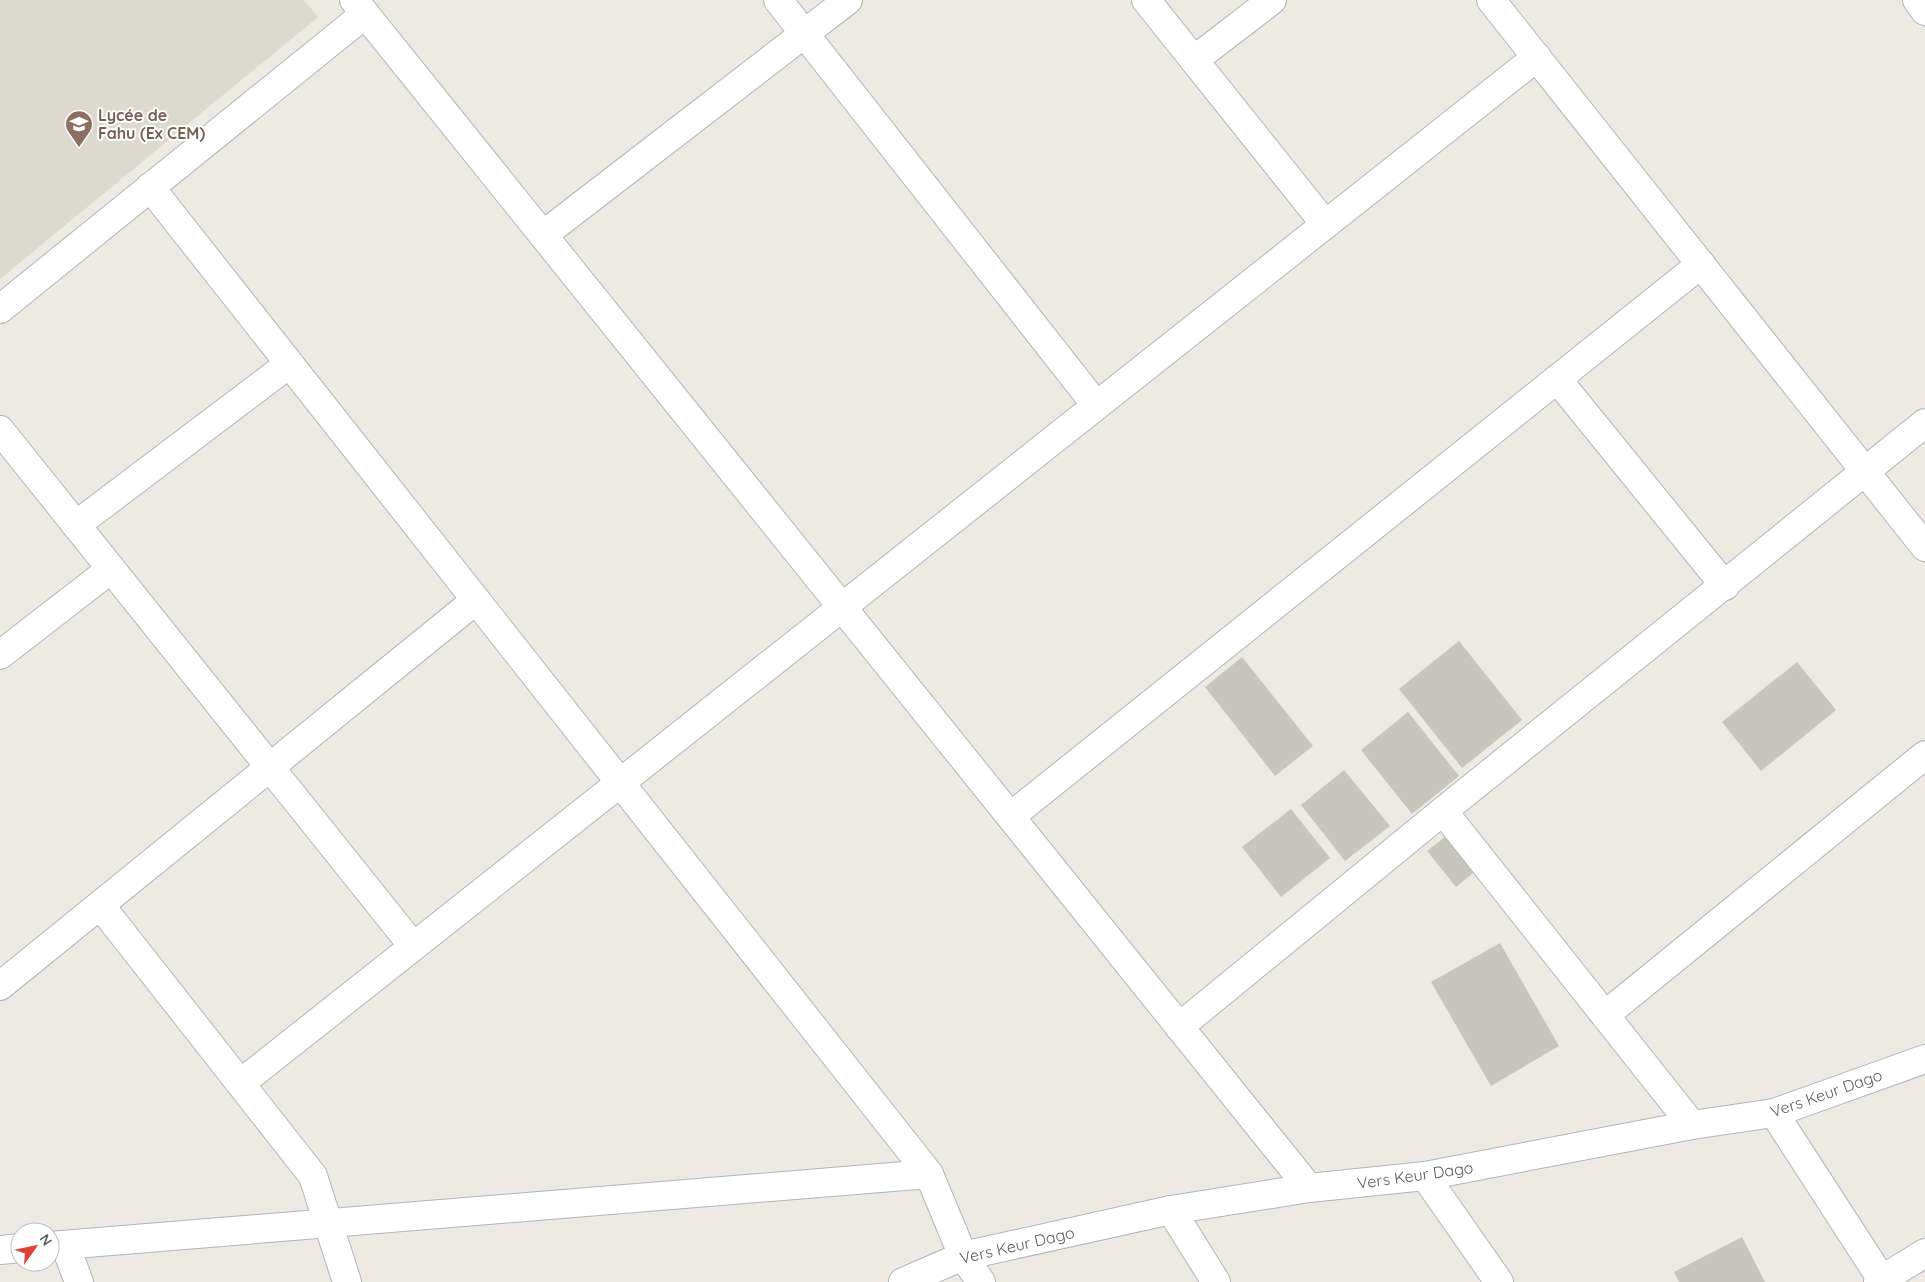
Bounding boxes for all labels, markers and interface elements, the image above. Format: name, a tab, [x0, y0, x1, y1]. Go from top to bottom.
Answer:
place label: Lycée de Fahu (Ex CEM)	[98, 105, 205, 143]
school or university icon: Lycée de Fahu (Ex CEM)	[64, 109, 94, 148]
street label: Vers Keur Dago	[1767, 1064, 1885, 1122]
street label: Vers Keur Dago	[1356, 1157, 1474, 1193]
north arrow	[10, 1222, 60, 1272]
street label: Vers Keur Dago	[958, 1222, 1076, 1268]
text: N	[36, 1231, 56, 1249]

